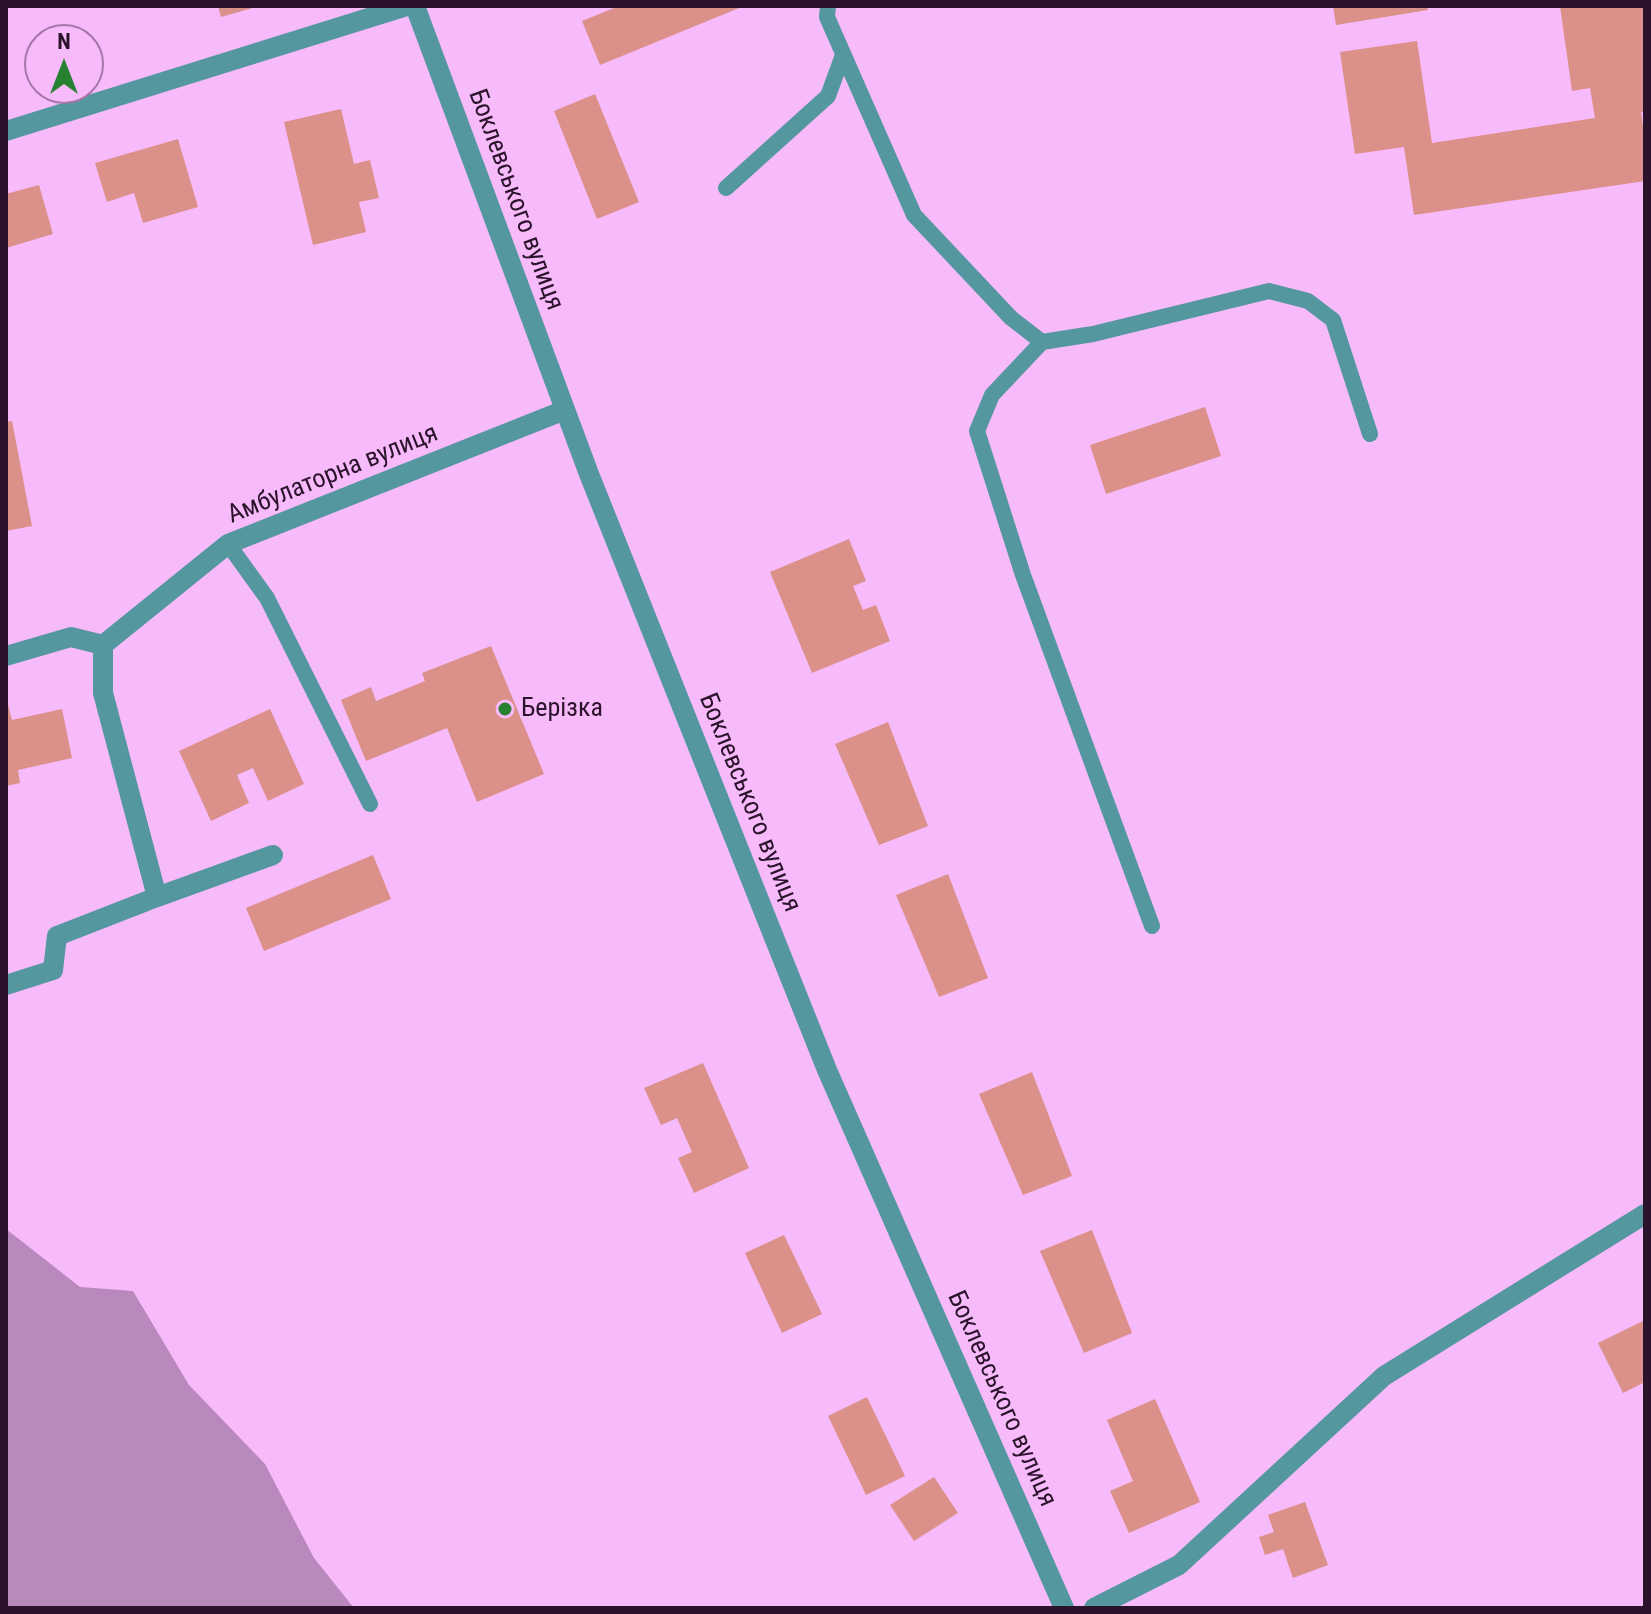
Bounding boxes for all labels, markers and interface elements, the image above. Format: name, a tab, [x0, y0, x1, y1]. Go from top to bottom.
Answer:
north arrow	[24, 24, 104, 104]
text: N	[57, 29, 71, 54]
street label: Боклевського вулиця	[461, 85, 569, 315]
street label: Амбулаторна вулиця	[223, 419, 443, 531]
street label: Боклевського вулиця	[691, 689, 807, 917]
place label: Берізка	[521, 693, 603, 725]
marker: Берізка	[496, 700, 514, 718]
street label: Боклевського вулиця	[939, 1286, 1063, 1512]

